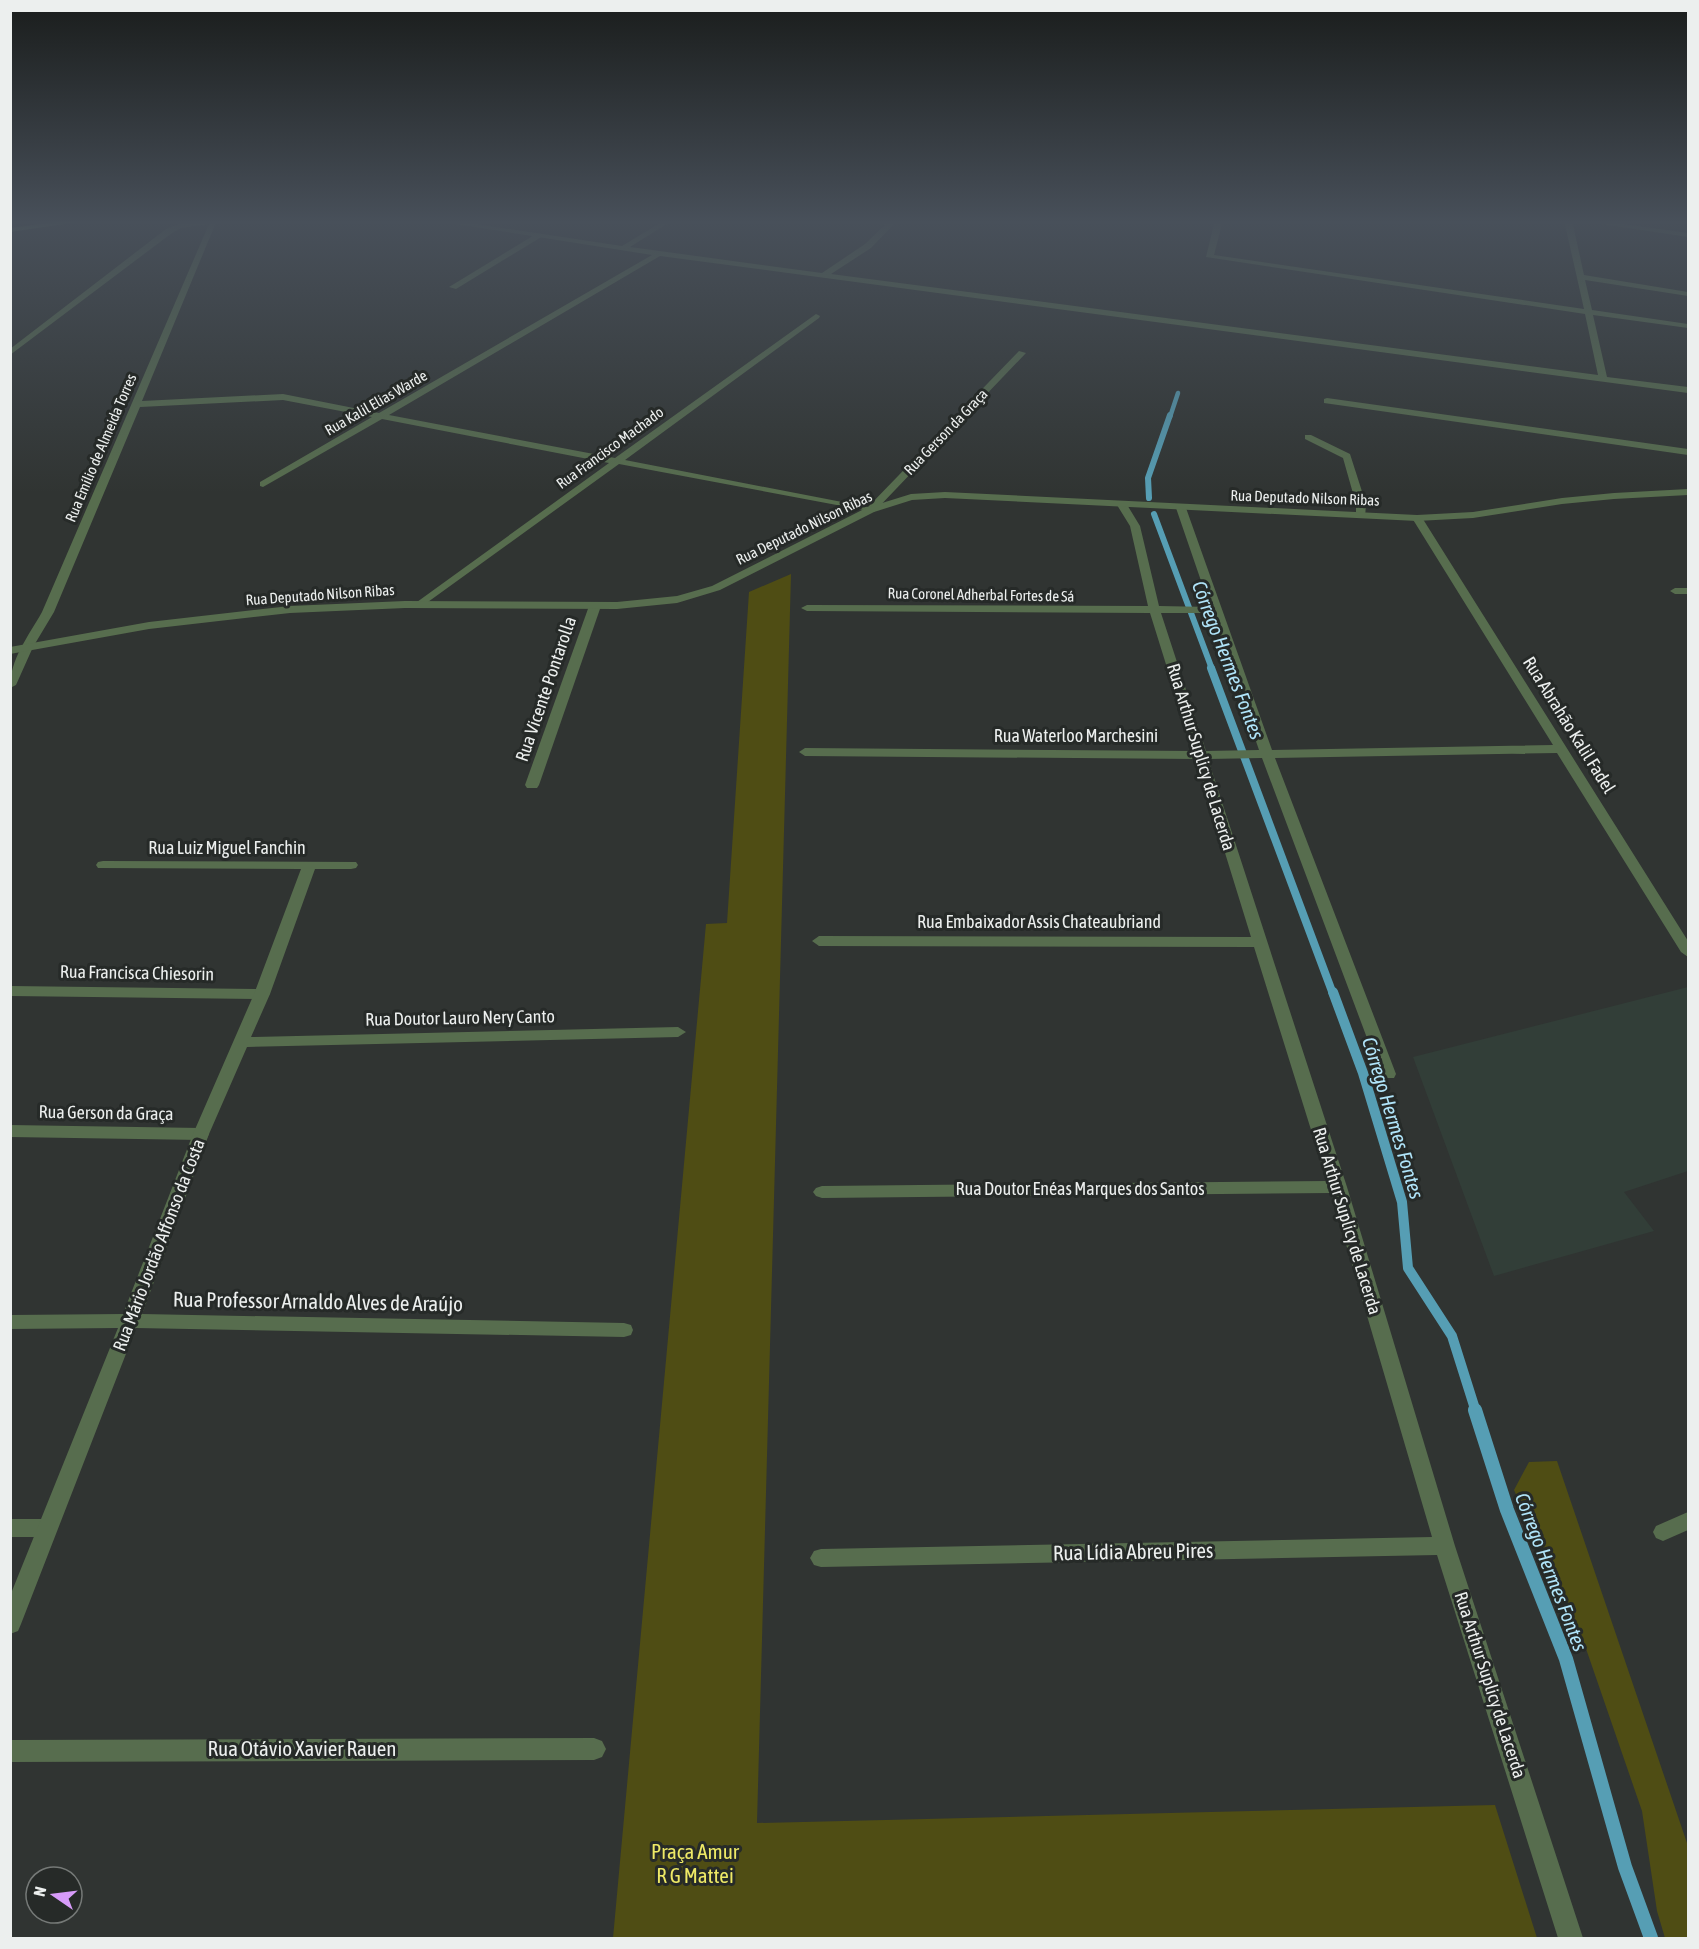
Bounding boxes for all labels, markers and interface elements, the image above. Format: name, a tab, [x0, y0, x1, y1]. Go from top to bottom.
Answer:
street label: Rua Kalil Elias Warde	[322, 366, 430, 439]
street label: Rua Emílio de Almeida Torres	[62, 371, 139, 524]
street label: Rua Gerson da Graça	[901, 385, 991, 478]
street label: Rua Francisco Machado	[553, 403, 666, 492]
street label: Rua Deputado Nilson Ribas	[1230, 486, 1380, 509]
street label: Rua Deputado Nilson Ribas	[733, 487, 875, 568]
water label: Córrego Hermes Fontes	[1188, 577, 1269, 742]
street label: Rua Deputado Nilson Ribas	[245, 581, 395, 608]
street label: Rua Coronel Adherbal Fortes de Sá	[887, 584, 1075, 605]
street label: Rua Vicente Pontarolla	[511, 614, 580, 764]
street label: Rua Abrahão Kalil Fadel	[1519, 653, 1620, 797]
street label: Rua Arthur Suplicy de Lacerda	[1163, 661, 1240, 853]
street label: Rua Waterloo Marchesini	[994, 725, 1158, 746]
street label: Rua Luiz Miguel Fanchin	[148, 837, 306, 858]
street label: Rua Embaixador Assis Chateaubriand	[917, 911, 1161, 932]
street label: Rua Francisca Chiesorin	[60, 961, 214, 984]
street label: Rua Doutor Lauro Nery Canto	[365, 1005, 555, 1030]
water label: Córrego Hermes Fontes	[1358, 1034, 1429, 1201]
street label: Rua Gerson da Graça	[38, 1101, 174, 1124]
street label: Rua Arthur Suplicy de Lacerda	[1309, 1125, 1386, 1317]
street label: Rua Mário Jordão Affonso da Costa	[108, 1136, 209, 1354]
street label: Rua Doutor Enéas Marques dos Santos	[955, 1178, 1205, 1199]
street label: Rua Professor Arnaldo Alves de Araújo	[173, 1286, 463, 1316]
water label: Córrego Hermes Fontes	[1511, 1489, 1592, 1654]
street label: Rua Lídia Abreu Pires	[1053, 1538, 1213, 1564]
street label: Rua Arthur Suplicy de Lacerda	[1450, 1589, 1531, 1781]
street label: Rua Otávio Xavier Rauen	[207, 1736, 397, 1760]
park label: Praça Amur R G Mattei	[651, 1839, 740, 1887]
north arrow	[24, 1865, 84, 1925]
text: N	[30, 1885, 49, 1898]

